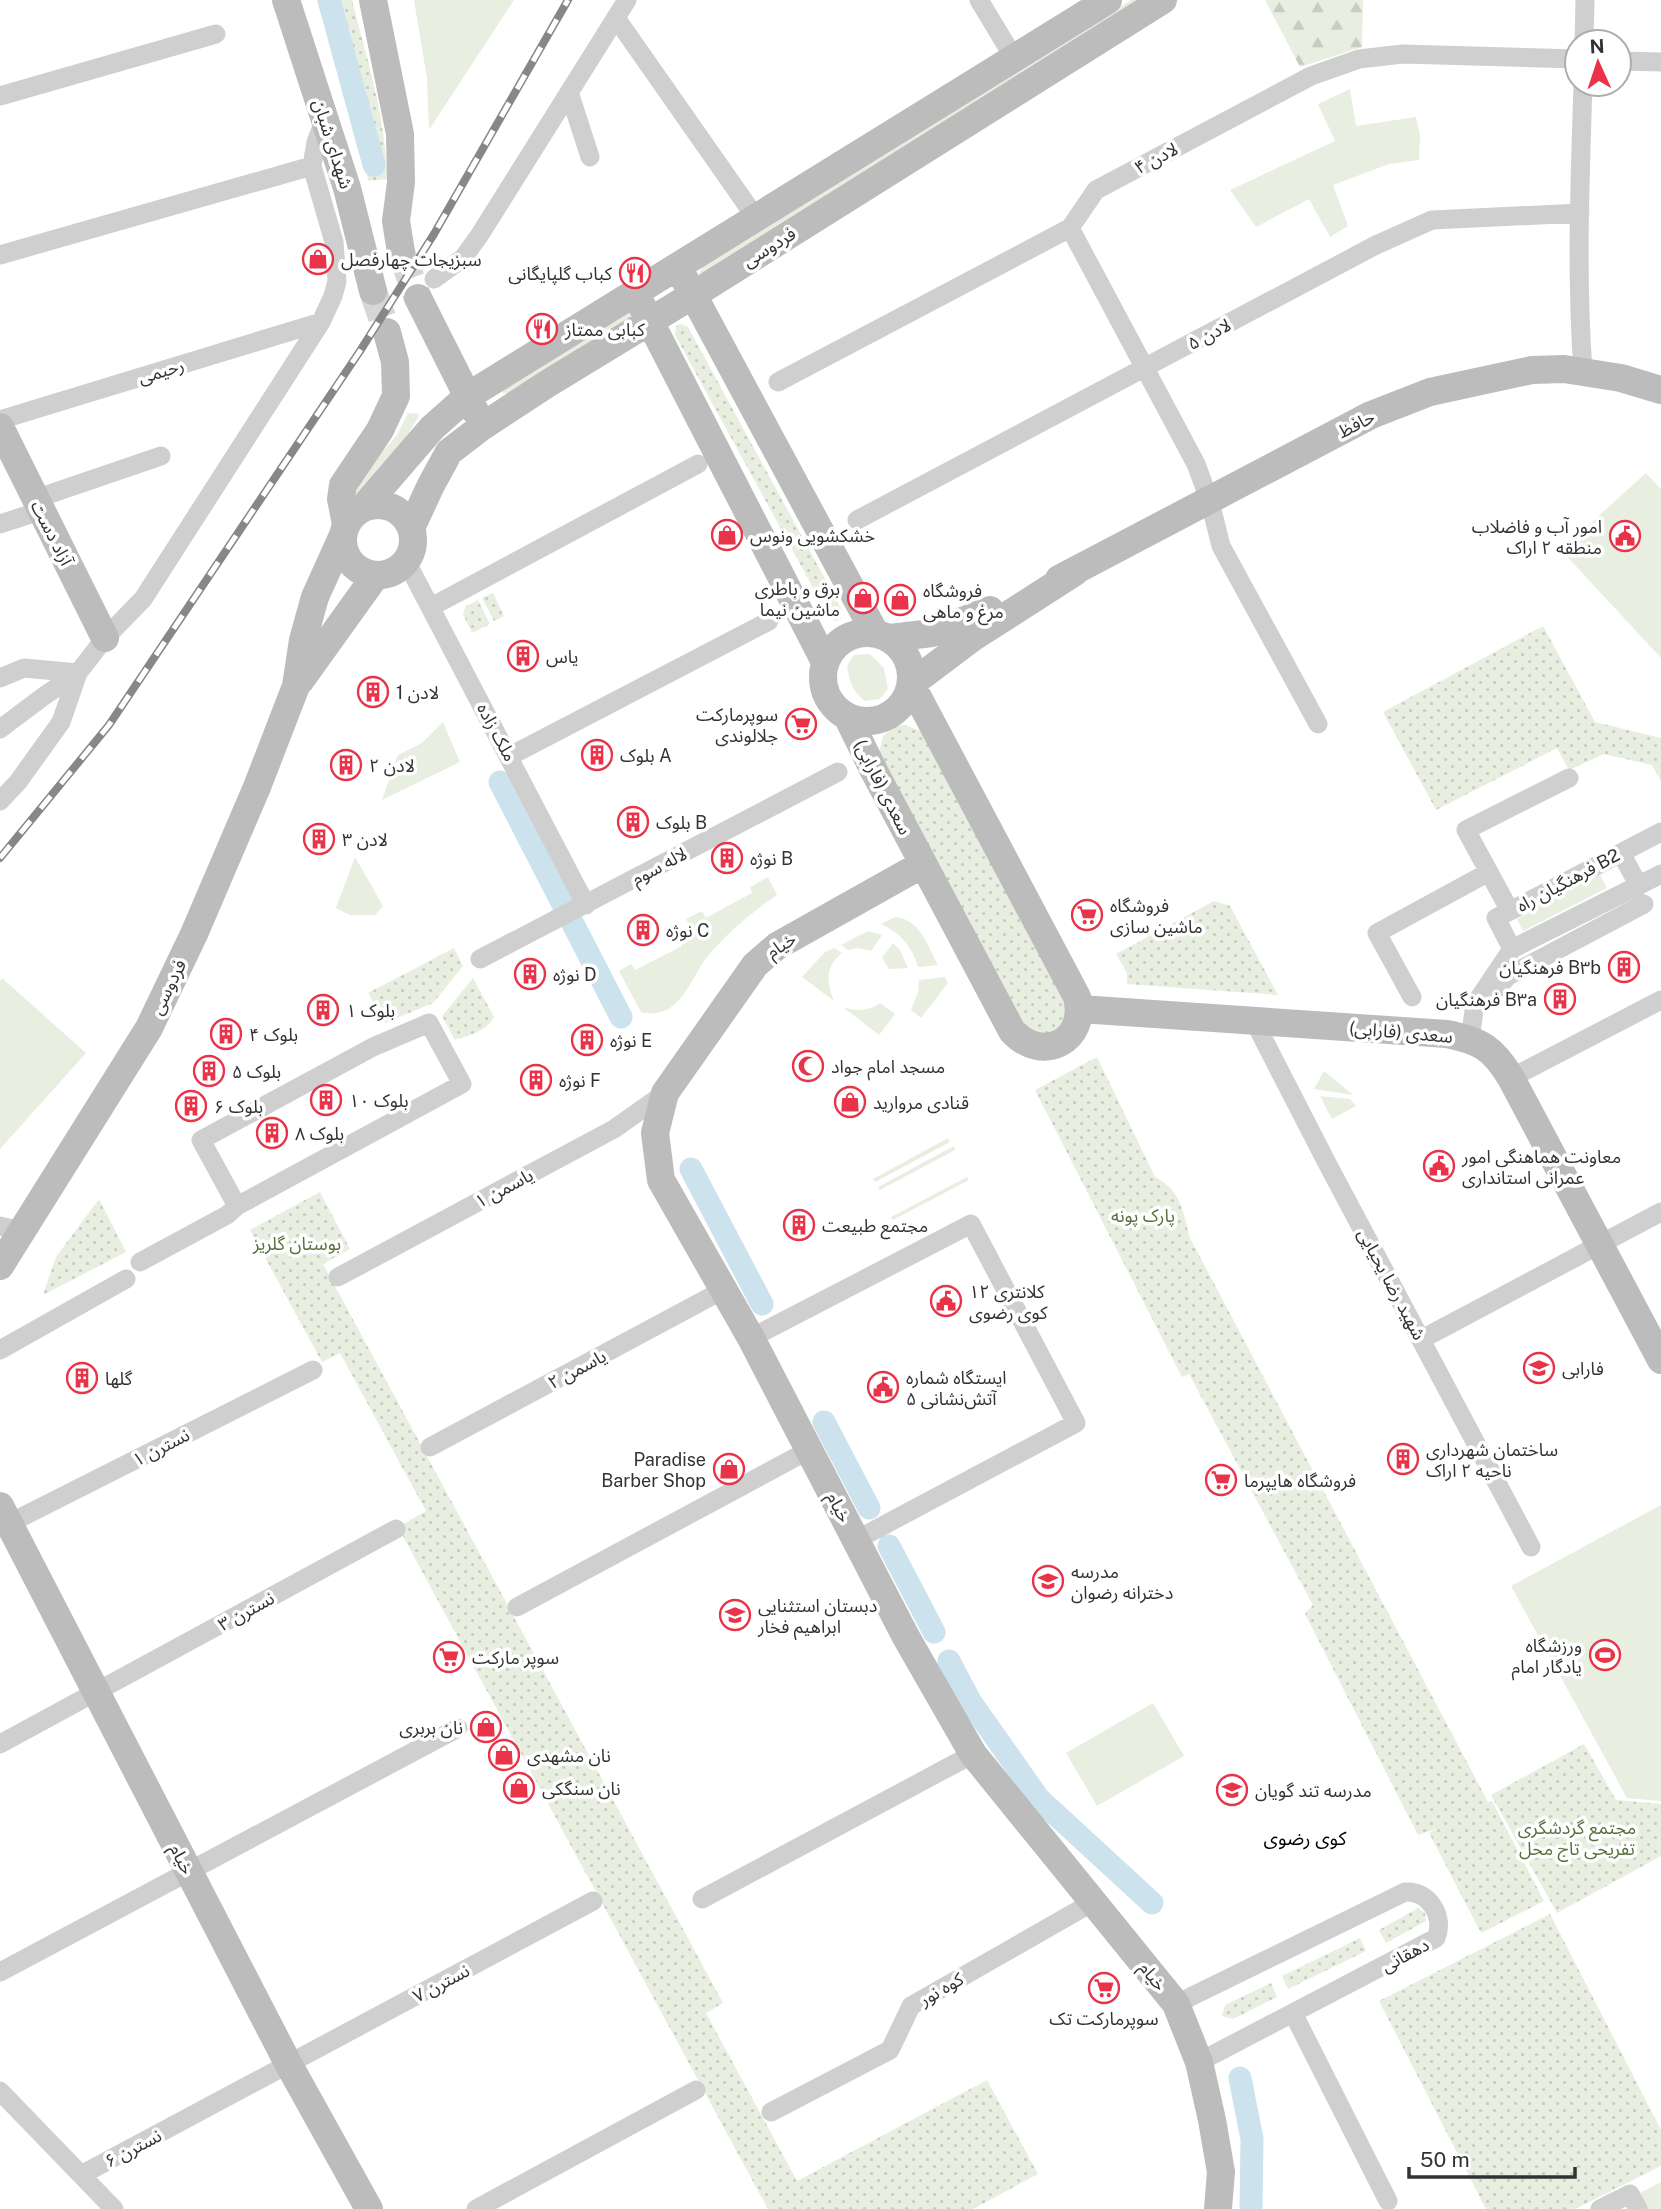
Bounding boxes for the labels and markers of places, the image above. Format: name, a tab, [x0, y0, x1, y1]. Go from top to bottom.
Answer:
shop icon: سبزیجات چهارفصل	[301, 242, 335, 276]
place label: سبزیجات چهارفصل	[341, 249, 482, 271]
restaurant icon: کباب گلپایگانی	[618, 256, 652, 290]
place label: کباب گلپایگانی	[508, 263, 613, 285]
restaurant icon: کبابی ممتاز	[525, 312, 559, 346]
place label: کبابی ممتاز	[564, 319, 645, 341]
place label: امور آب و فاضلاب منطقه ۲ اراک	[1472, 516, 1602, 559]
shop icon: خشکشویی ونوس	[710, 518, 744, 552]
public building icon: امور آب و فاضلاب منطقه ۲ اراک	[1608, 519, 1642, 553]
place label: خشکشویی ونوس	[750, 525, 875, 547]
place label: برق و باطری ماشین نیما	[755, 578, 840, 621]
place label: فروشگاه مرغ و ماهی	[923, 580, 1004, 626]
shop icon: برق و باطری ماشین نیما	[846, 581, 880, 615]
shop icon: فروشگاه مرغ و ماهی	[883, 583, 917, 617]
building icon: یاس	[506, 639, 540, 673]
place label: یاس	[546, 646, 578, 668]
building icon: لادن 1	[356, 675, 390, 709]
place label: لادن 1	[396, 682, 439, 704]
place label: سوپرمارکت جلالوندی	[696, 704, 778, 747]
supermarket icon: سوپرمارکت جلالوندی	[784, 707, 818, 741]
building icon: بلوک A	[580, 738, 614, 772]
place label: بلوک A	[620, 745, 672, 767]
building icon: لادن ۲	[329, 748, 363, 782]
place label: لادن ۲	[369, 755, 415, 777]
building icon: بلوک B	[616, 805, 650, 839]
place label: بلوک B	[656, 812, 707, 834]
building icon: لادن ۳	[302, 822, 336, 856]
place label: لادن ۳	[342, 829, 388, 851]
building icon: نوژه B	[710, 841, 744, 875]
place label: نوژه B	[750, 848, 793, 870]
place label: فروشگاه ماشین سازی	[1110, 895, 1203, 938]
supermarket icon: فروشگاه ماشین سازی	[1070, 898, 1104, 932]
building icon: نوژه C	[626, 913, 660, 947]
place label: نوژه C	[666, 920, 709, 942]
building icon: فرهنگیان B۳b	[1607, 950, 1641, 984]
building icon: نوژه D	[513, 957, 547, 991]
place label: فرهنگیان B۳b	[1499, 957, 1601, 979]
place label: نوژه D	[553, 964, 596, 986]
building icon: فرهنگیان B۳a	[1543, 982, 1577, 1016]
place label: فرهنگیان B۳a	[1436, 989, 1537, 1011]
building icon: بلوک ۱	[306, 993, 340, 1027]
place label: بلوک ۱	[346, 1000, 395, 1022]
building icon: بلوک ۴	[209, 1017, 243, 1051]
building icon: نوژه E	[570, 1023, 604, 1057]
place label: بلوک ۴	[249, 1024, 298, 1046]
place label: نوژه E	[610, 1030, 652, 1052]
mosque icon: مسجد امام جواد	[791, 1049, 825, 1083]
building icon: بلوک ۵	[192, 1054, 226, 1088]
place label: مسجد امام جواد	[831, 1056, 945, 1081]
place label: بلوک ۵	[232, 1061, 281, 1083]
building icon: نوژه F	[519, 1063, 553, 1097]
place label: نوژه F	[559, 1070, 601, 1092]
building icon: بلوک ۱۰	[309, 1083, 343, 1117]
shop icon: قنادی مروارید	[833, 1085, 867, 1119]
building icon: بلوک ۶	[174, 1089, 208, 1123]
place label: بلوک ۱۰	[349, 1090, 409, 1112]
place label: قنادی مروارید	[873, 1092, 969, 1114]
place label: بلوک ۶	[214, 1096, 263, 1118]
building icon: بلوک ۸	[255, 1116, 289, 1150]
place label: بلوک ۸	[295, 1123, 344, 1145]
place label: معاونت هماهنگی امور عمرانی استانداری	[1461, 1146, 1621, 1189]
public building icon: معاونت هماهنگی امور عمرانی استانداری	[1422, 1149, 1456, 1183]
building icon: مجتمع طبیعت	[782, 1208, 816, 1242]
place label: مجتمع طبیعت	[822, 1215, 928, 1240]
place label: کلانتری ۱۲ کوی رضوی	[969, 1281, 1048, 1324]
public building icon: کلانتری ۱۲ کوی رضوی	[929, 1284, 963, 1318]
school or university icon: فارابی	[1522, 1351, 1556, 1385]
place label: فارابی	[1562, 1358, 1604, 1380]
building icon: گلها	[65, 1361, 99, 1395]
place label: ایستگاه شماره ۵ آتش‌نشانی	[906, 1367, 1007, 1410]
place label: گلها	[105, 1368, 133, 1389]
public building icon: ایستگاه شماره ۵ آتش‌نشانی	[866, 1370, 900, 1404]
place label: ساختمان شهرداری ناحیه ۲ اراک	[1426, 1439, 1558, 1482]
building icon: ساختمان شهرداری ناحیه ۲ اراک	[1386, 1442, 1420, 1476]
place label: Paradise Barber Shop	[601, 1449, 706, 1491]
shop icon: Paradise Barber Shop	[712, 1452, 746, 1486]
supermarket icon: فروشگاه هایپرما	[1204, 1463, 1238, 1497]
place label: فروشگاه هایپرما	[1244, 1470, 1356, 1492]
place label: مدرسه دخترانه رضوان	[1071, 1561, 1173, 1604]
school or university icon: مدرسه دخترانه رضوان	[1031, 1564, 1065, 1598]
place label: دبستان استثنایی ابراهیم فخار	[757, 1595, 877, 1640]
school or university icon: دبستان استثنایی ابراهیم فخار	[718, 1598, 752, 1632]
place label: ورزشگاه یادگار امام	[1511, 1635, 1582, 1681]
sports icon: ورزشگاه یادگار امام	[1588, 1638, 1622, 1672]
supermarket icon: سوپر مارکت	[432, 1640, 466, 1674]
place label: سوپر مارکت	[472, 1647, 559, 1669]
shop icon: نان بربری	[469, 1710, 503, 1744]
place label: نان بربری	[399, 1717, 463, 1739]
shop icon: نان مشهدی	[487, 1738, 521, 1772]
place label: نان مشهدی	[527, 1745, 611, 1767]
shop icon: نان سنگکی	[502, 1771, 536, 1805]
school or university icon: مدرسه تند گویان	[1215, 1773, 1249, 1807]
place label: نان سنگکی	[542, 1778, 621, 1800]
place label: مدرسه تند گویان	[1255, 1780, 1372, 1802]
supermarket icon: سوپرمارکت تک	[1087, 1971, 1121, 2005]
place label: سوپرمارکت تک	[1049, 2008, 1159, 2030]

